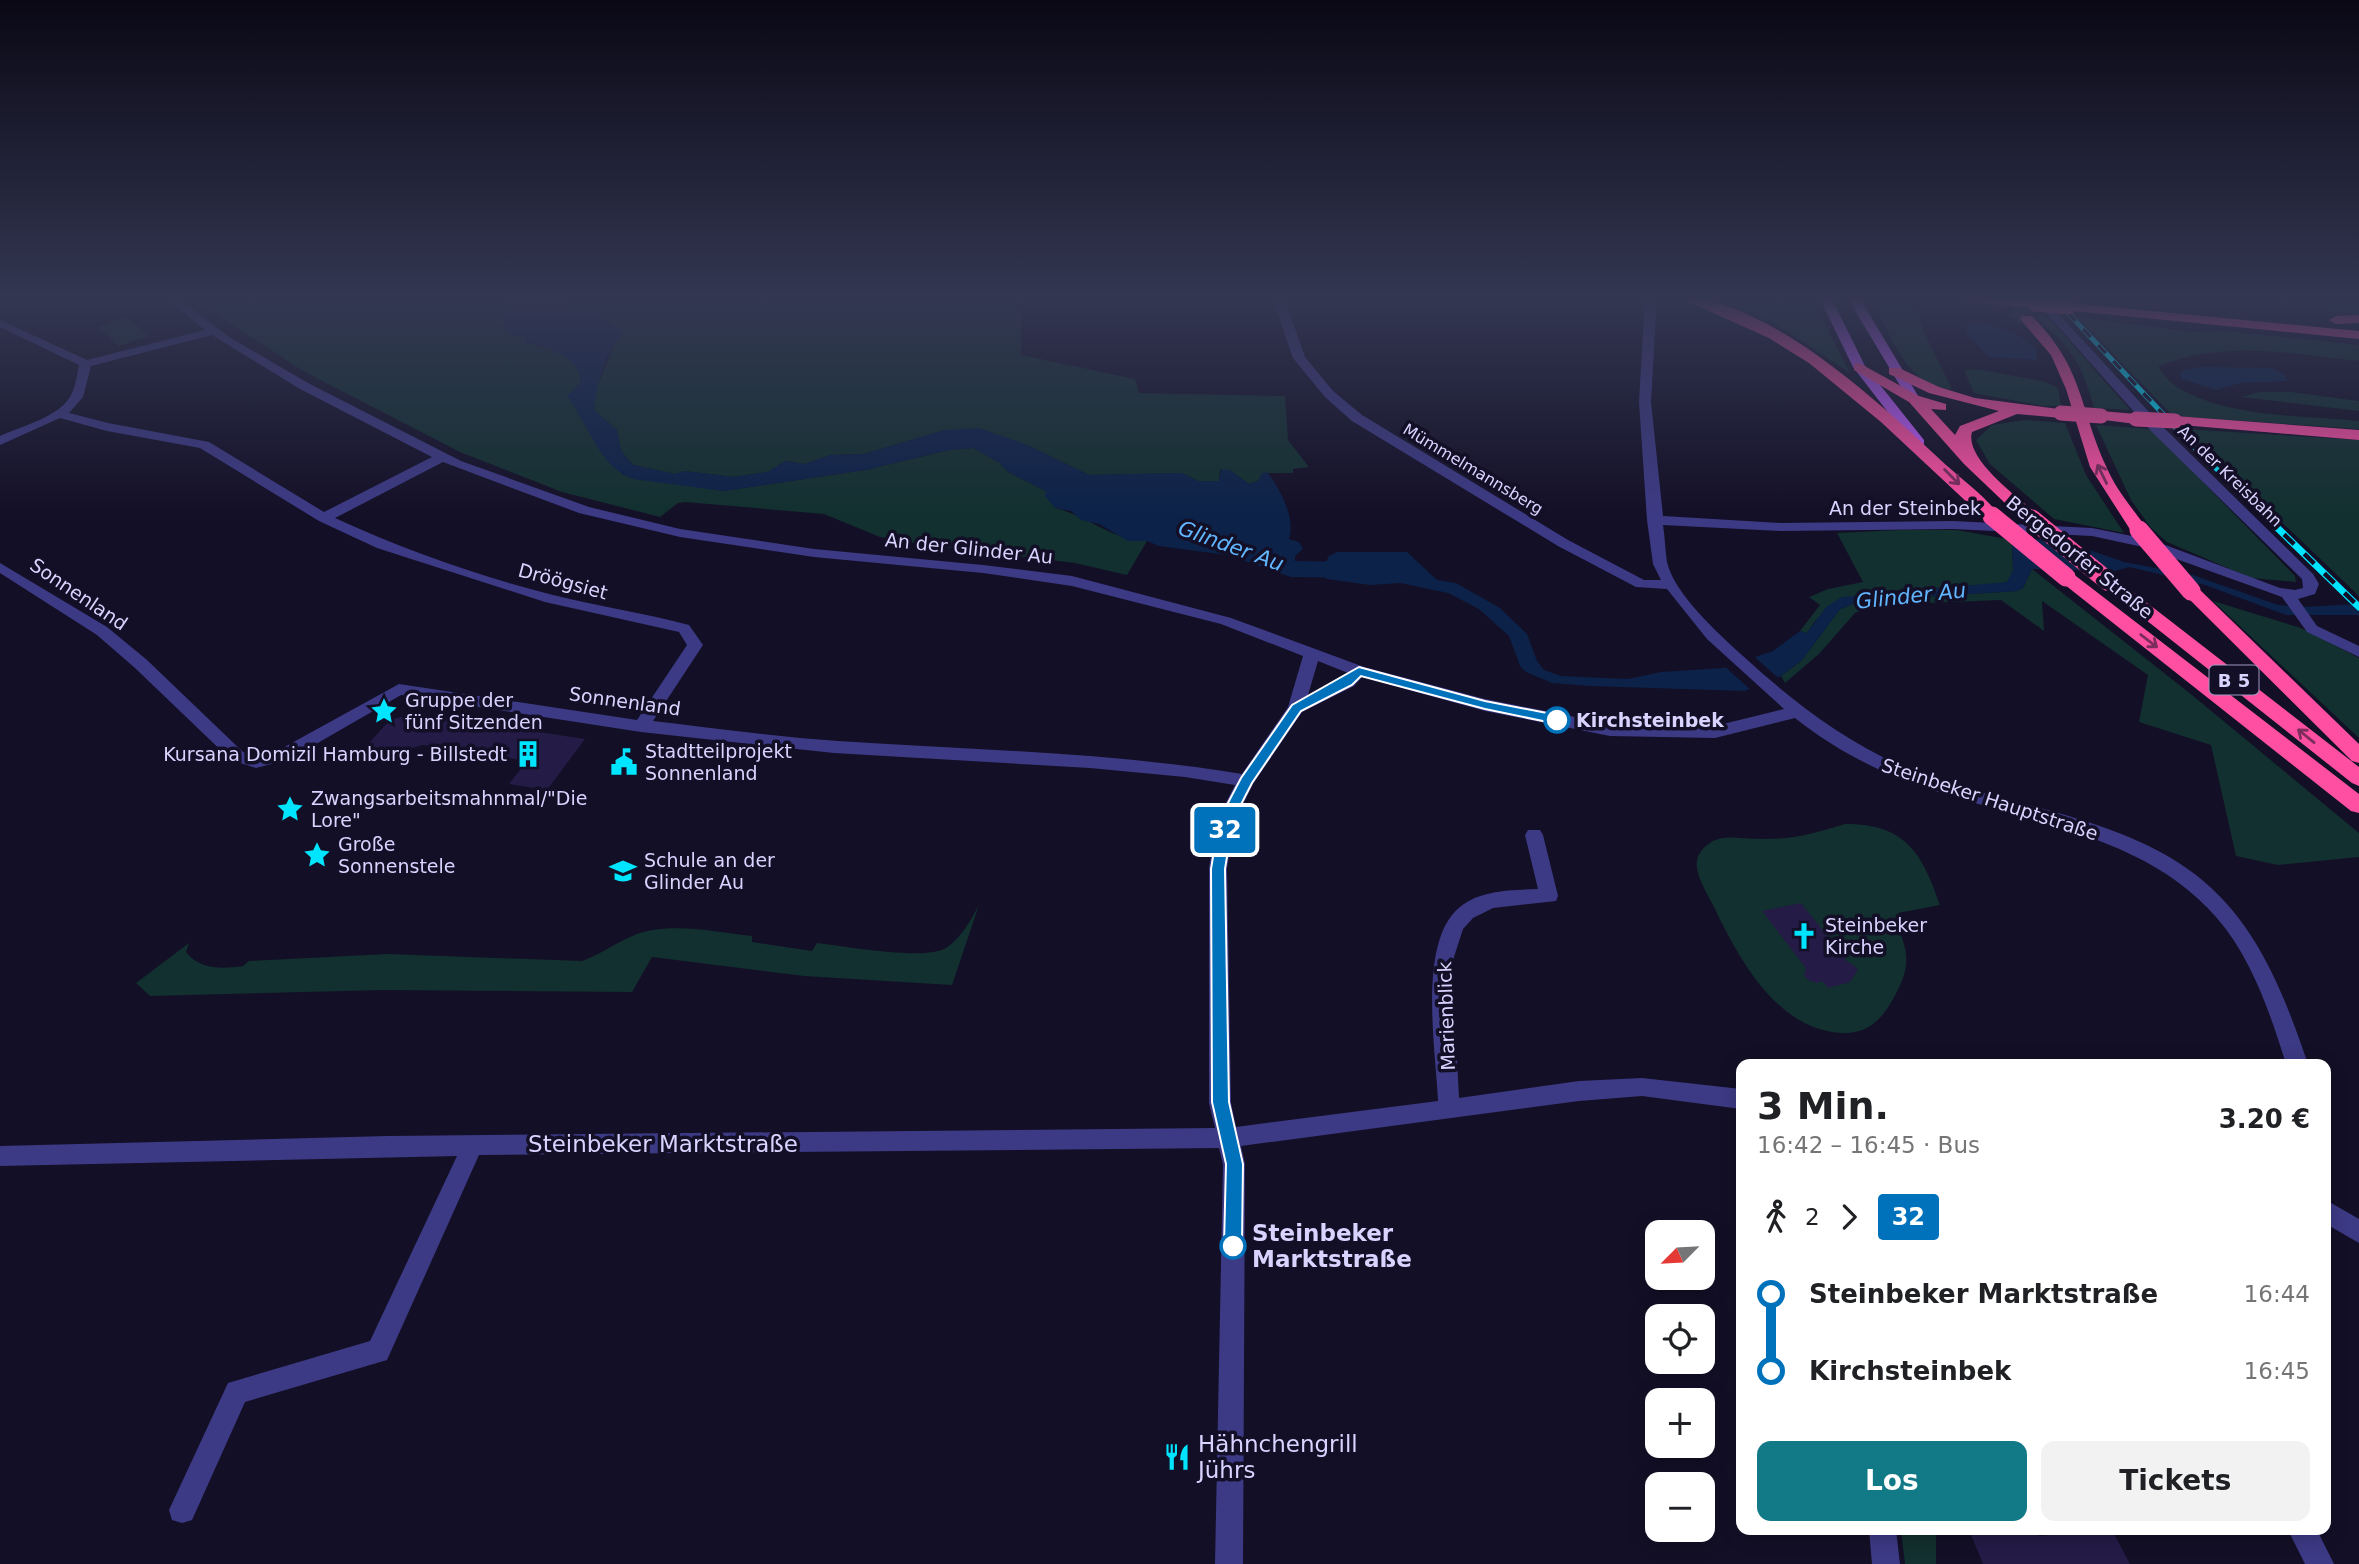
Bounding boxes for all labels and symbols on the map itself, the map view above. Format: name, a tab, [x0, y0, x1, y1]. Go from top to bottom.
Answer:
street label: Mümmelmannsberg	[1400, 420, 1546, 518]
street label: An der Kreisbahn	[2174, 421, 2286, 531]
one-way arrow	[2094, 463, 2107, 484]
one-way arrow	[1943, 468, 1960, 485]
street label: Bergedorfer Straße	[2002, 491, 2158, 623]
street label: An der Steinbek	[1829, 497, 1981, 519]
water label: Glinder Au	[1175, 516, 1287, 576]
street label: An der Glinder Au	[884, 528, 1054, 568]
street label: Sonnenland	[26, 553, 132, 635]
street label: Dröögsiet	[516, 559, 610, 603]
water label: Glinder Au	[1855, 578, 1967, 614]
one-way arrow	[2139, 633, 2158, 648]
road number: B 5	[2210, 666, 2258, 694]
street label: Sonnenland	[568, 682, 682, 720]
place label: Gruppe der fünf Sitzenden	[405, 689, 543, 733]
place icon: Gruppe der fünf Sitzenden	[369, 696, 399, 726]
marker: Kirchsteinbek	[1544, 707, 1570, 733]
place label: Kirchsteinbek	[1576, 709, 1724, 731]
one-way arrow	[2297, 728, 2315, 743]
building icon: Kursana Domizil Hamburg - Billstedt	[513, 739, 543, 769]
place label: Stadtteilprojekt Sonnenland	[645, 740, 792, 784]
place label: Kursana Domizil Hamburg - Billstedt	[163, 743, 507, 765]
public building icon: Stadtteilprojekt Sonnenland	[609, 747, 639, 777]
street label: Steinbeker Hauptstraße	[1879, 754, 2101, 844]
place label: Zwangsarbeitsmahnmal/"Die Lore"	[311, 787, 587, 831]
place icon: Zwangsarbeitsmahnmal/"Die Lore"	[275, 794, 305, 824]
line badge: 32	[1194, 807, 1256, 853]
place label: Große Sonnenstele	[338, 833, 456, 877]
place icon: Große Sonnenstele	[302, 840, 332, 870]
place label: Schule an der Glinder Au	[644, 849, 775, 893]
school or university icon: Schule an der Glinder Au	[608, 856, 638, 886]
place label: Steinbeker Kirche	[1825, 914, 1927, 958]
church icon: Steinbeker Kirche	[1789, 921, 1819, 951]
street label: Marienblick	[1433, 961, 1459, 1071]
street label: Steinbeker Marktstraße	[528, 1131, 798, 1157]
place label: Steinbeker Marktstraße	[1252, 1220, 1412, 1272]
north arrow	[1645, 1220, 1715, 1290]
marker: Steinbeker Marktstraße	[1220, 1233, 1246, 1259]
place label: Hähnchengrill Jührs	[1196, 1431, 1358, 1483]
restaurant icon: Hähnchengrill Jührs	[1162, 1442, 1192, 1472]

